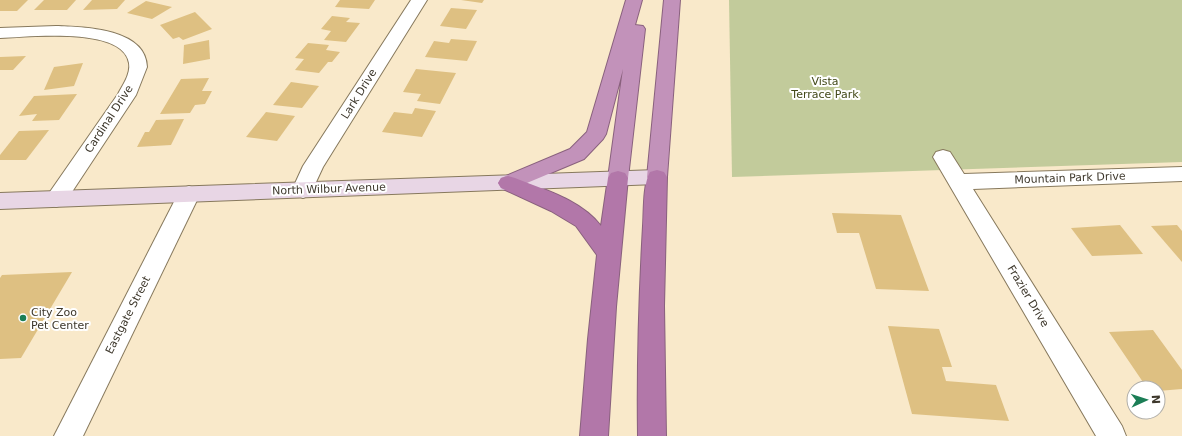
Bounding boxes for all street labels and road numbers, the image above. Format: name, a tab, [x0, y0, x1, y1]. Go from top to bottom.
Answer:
street label: Lark Drive	[338, 66, 380, 121]
street label: Cardinal Drive	[82, 82, 136, 155]
street label: Mountain Park Drive	[1014, 170, 1126, 186]
street label: North Wilbur Avenue	[272, 181, 386, 197]
street label: Frazier Drive	[1004, 263, 1052, 329]
street label: Eastgate Street	[103, 273, 154, 356]

